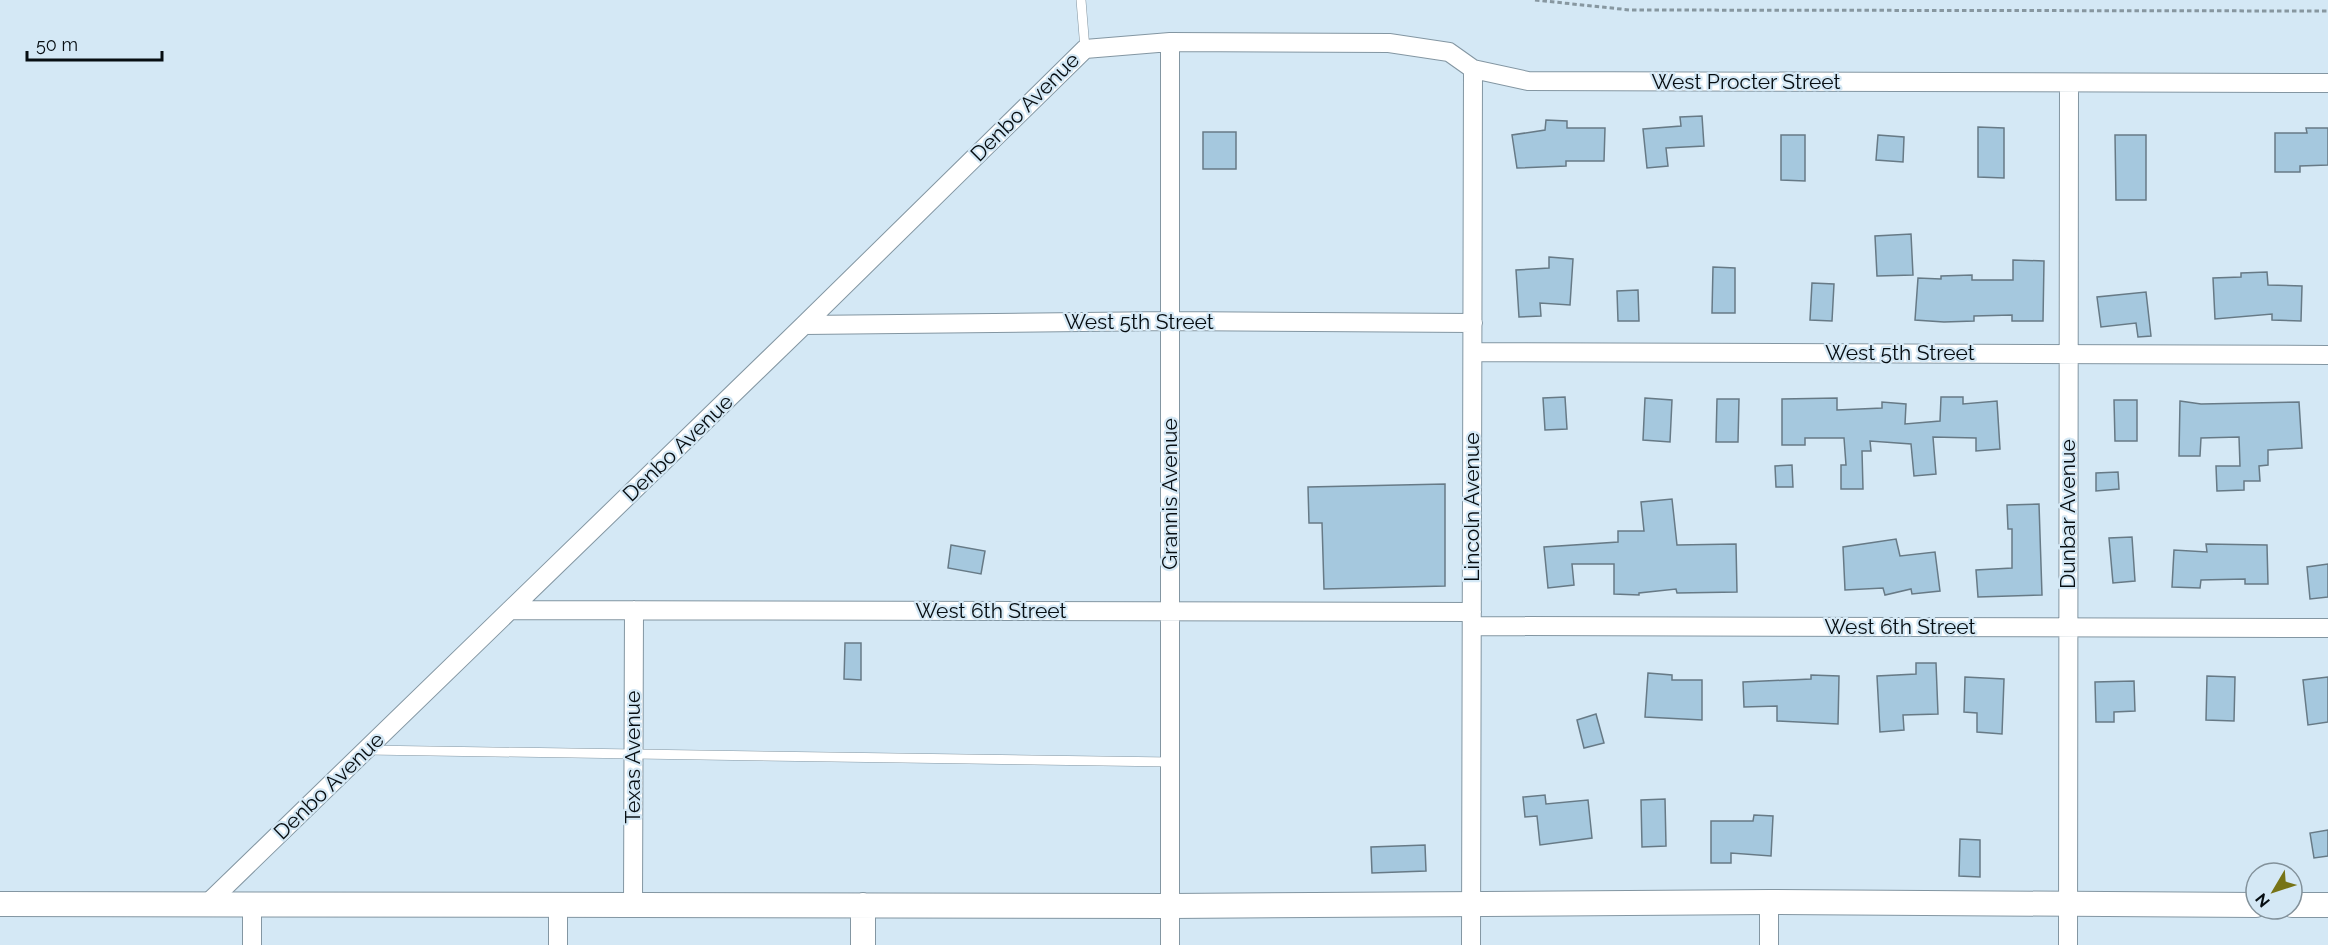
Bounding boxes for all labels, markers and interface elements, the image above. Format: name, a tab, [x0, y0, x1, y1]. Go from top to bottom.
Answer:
scale bar	[27, 24, 162, 62]
text: 50 m	[36, 34, 78, 55]
street label: Denbo Avenue	[965, 47, 1084, 166]
street label: West Procter Street	[1651, 69, 1841, 94]
street label: West 5th Street	[1064, 309, 1214, 334]
street label: West 5th Street	[1825, 340, 1975, 365]
street label: Denbo Avenue	[617, 389, 738, 506]
street label: Grannis Avenue	[1157, 418, 1182, 570]
street label: Lincoln Avenue	[1459, 432, 1484, 582]
street label: Dunbar Avenue	[2055, 439, 2080, 589]
street label: West 6th Street	[916, 598, 1066, 623]
street label: West 6th Street	[1825, 614, 1975, 639]
street label: Texas Avenue	[620, 691, 645, 823]
street label: Denbo Avenue	[268, 727, 389, 844]
north arrow	[2244, 861, 2304, 921]
text: N	[2252, 889, 2274, 911]

